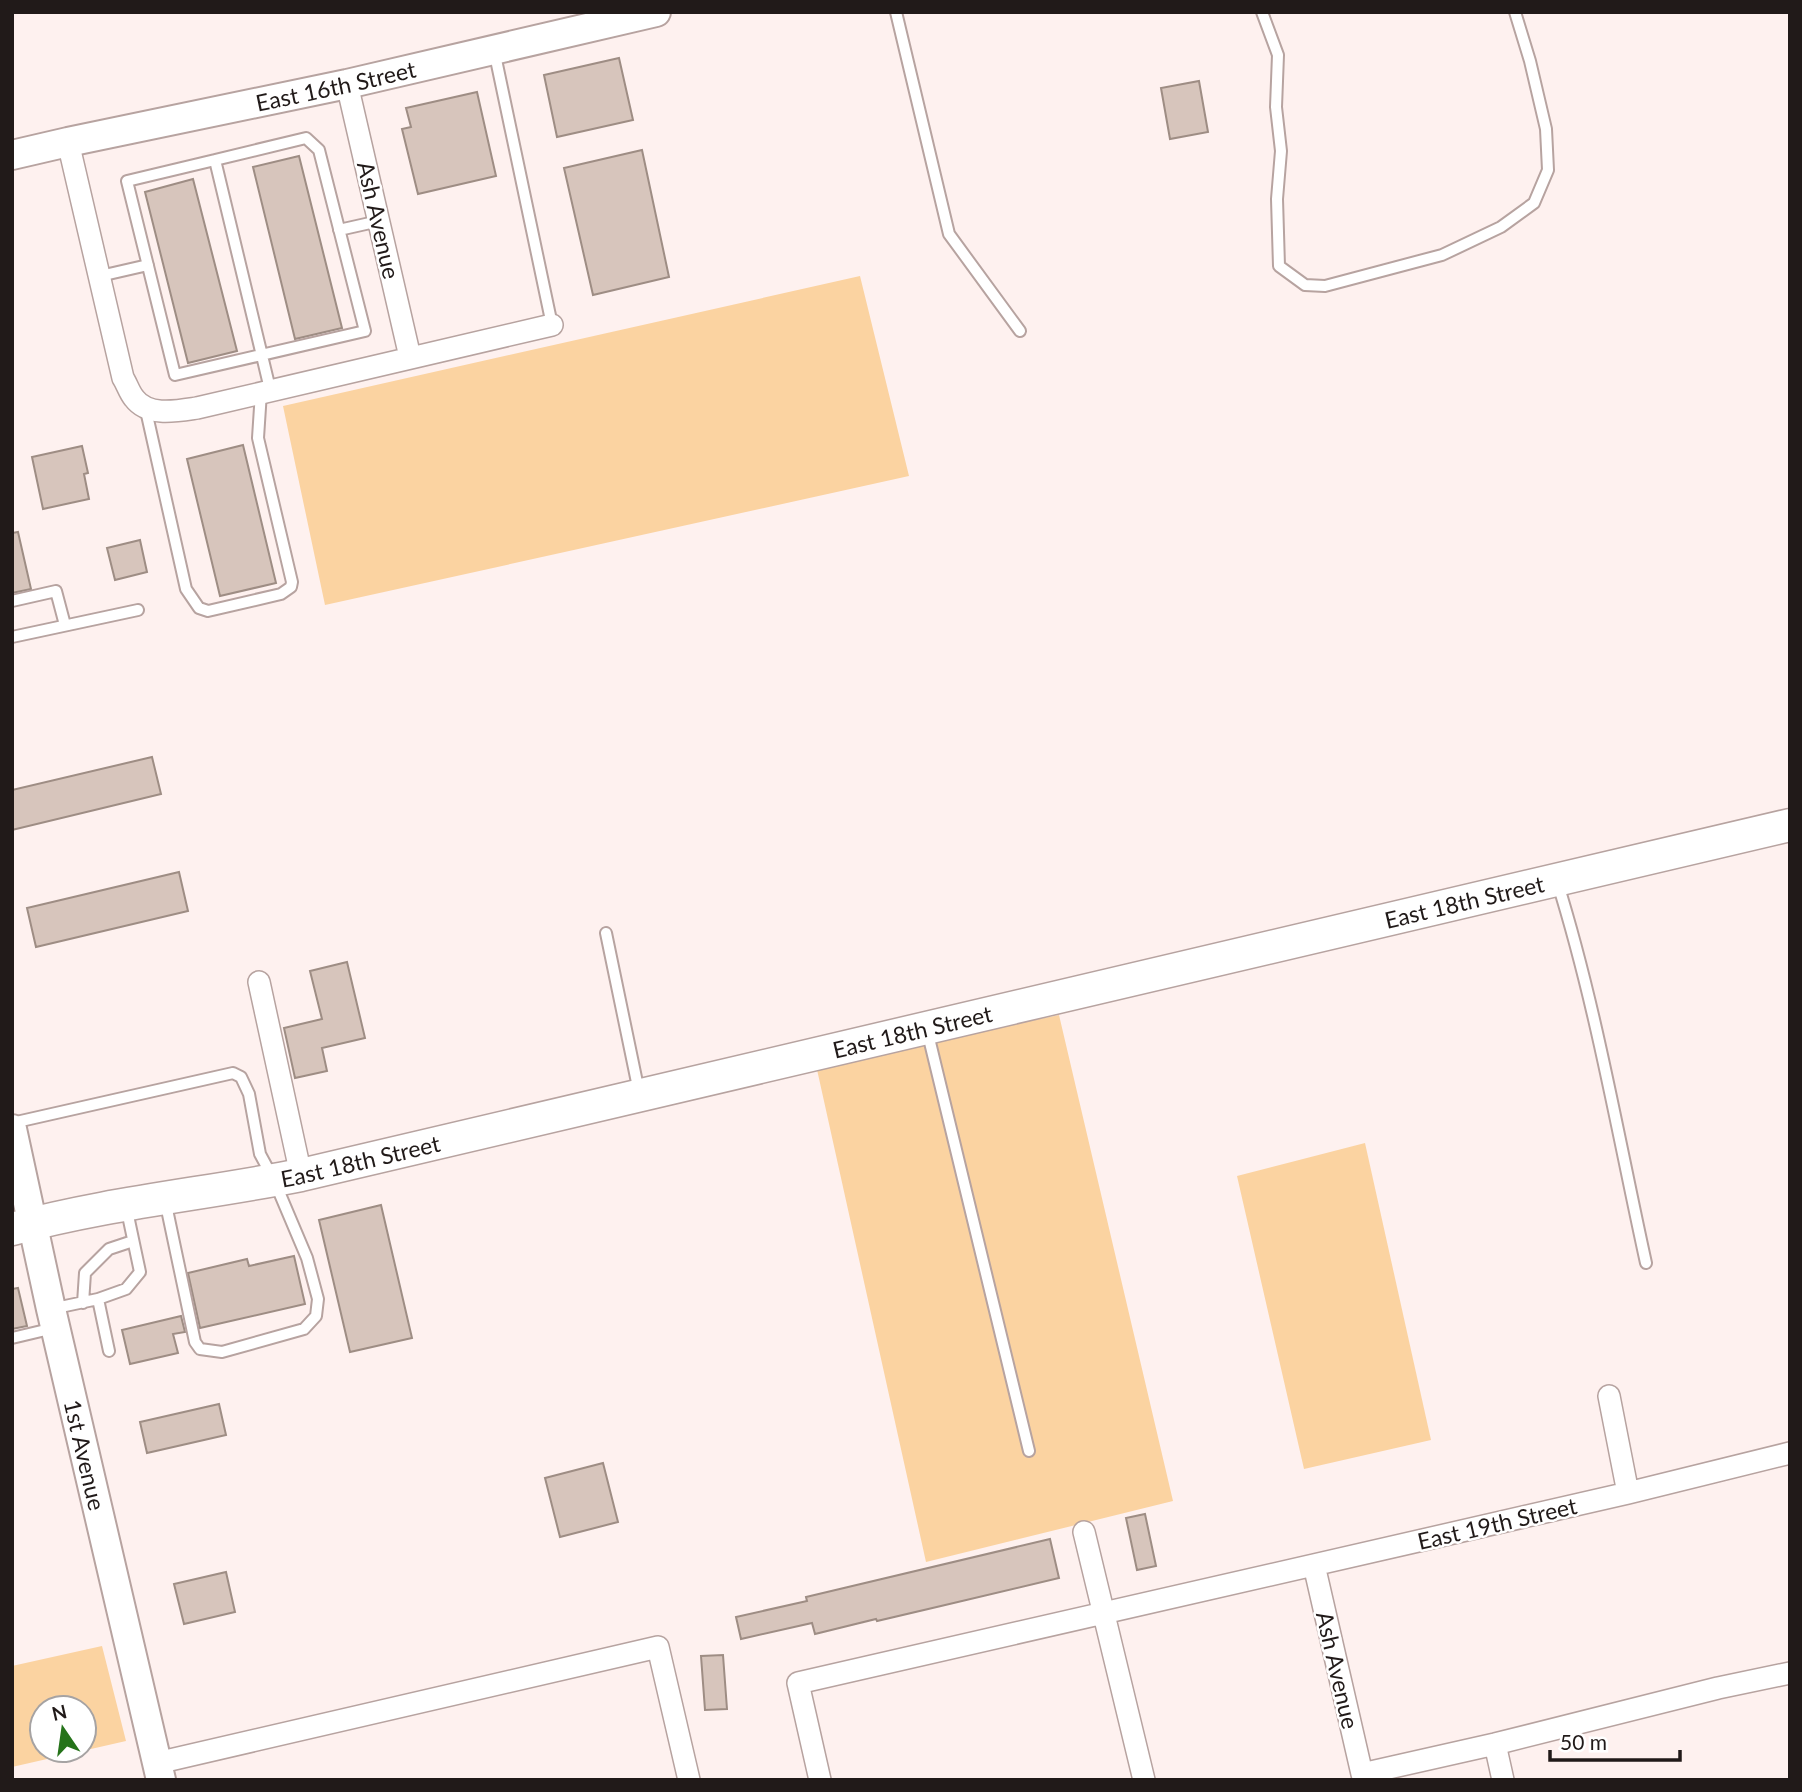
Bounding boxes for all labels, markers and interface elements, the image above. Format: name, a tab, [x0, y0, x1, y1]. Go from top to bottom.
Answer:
street label: East 16th Street	[253, 54, 419, 117]
street label: Ash Avenue	[352, 159, 406, 281]
street label: East 18th Street	[1382, 869, 1547, 934]
street label: East 18th Street	[830, 999, 995, 1064]
street label: East 18th Street	[278, 1129, 444, 1193]
street label: 1st Avenue	[59, 1397, 112, 1513]
street label: East 19th Street	[1415, 1491, 1580, 1555]
street label: Ash Avenue	[1311, 1609, 1365, 1731]
north arrow	[28, 1694, 98, 1764]
text: N	[49, 1699, 69, 1725]
scale bar	[1550, 1718, 1680, 1762]
text: 50 m	[1560, 1729, 1607, 1754]

